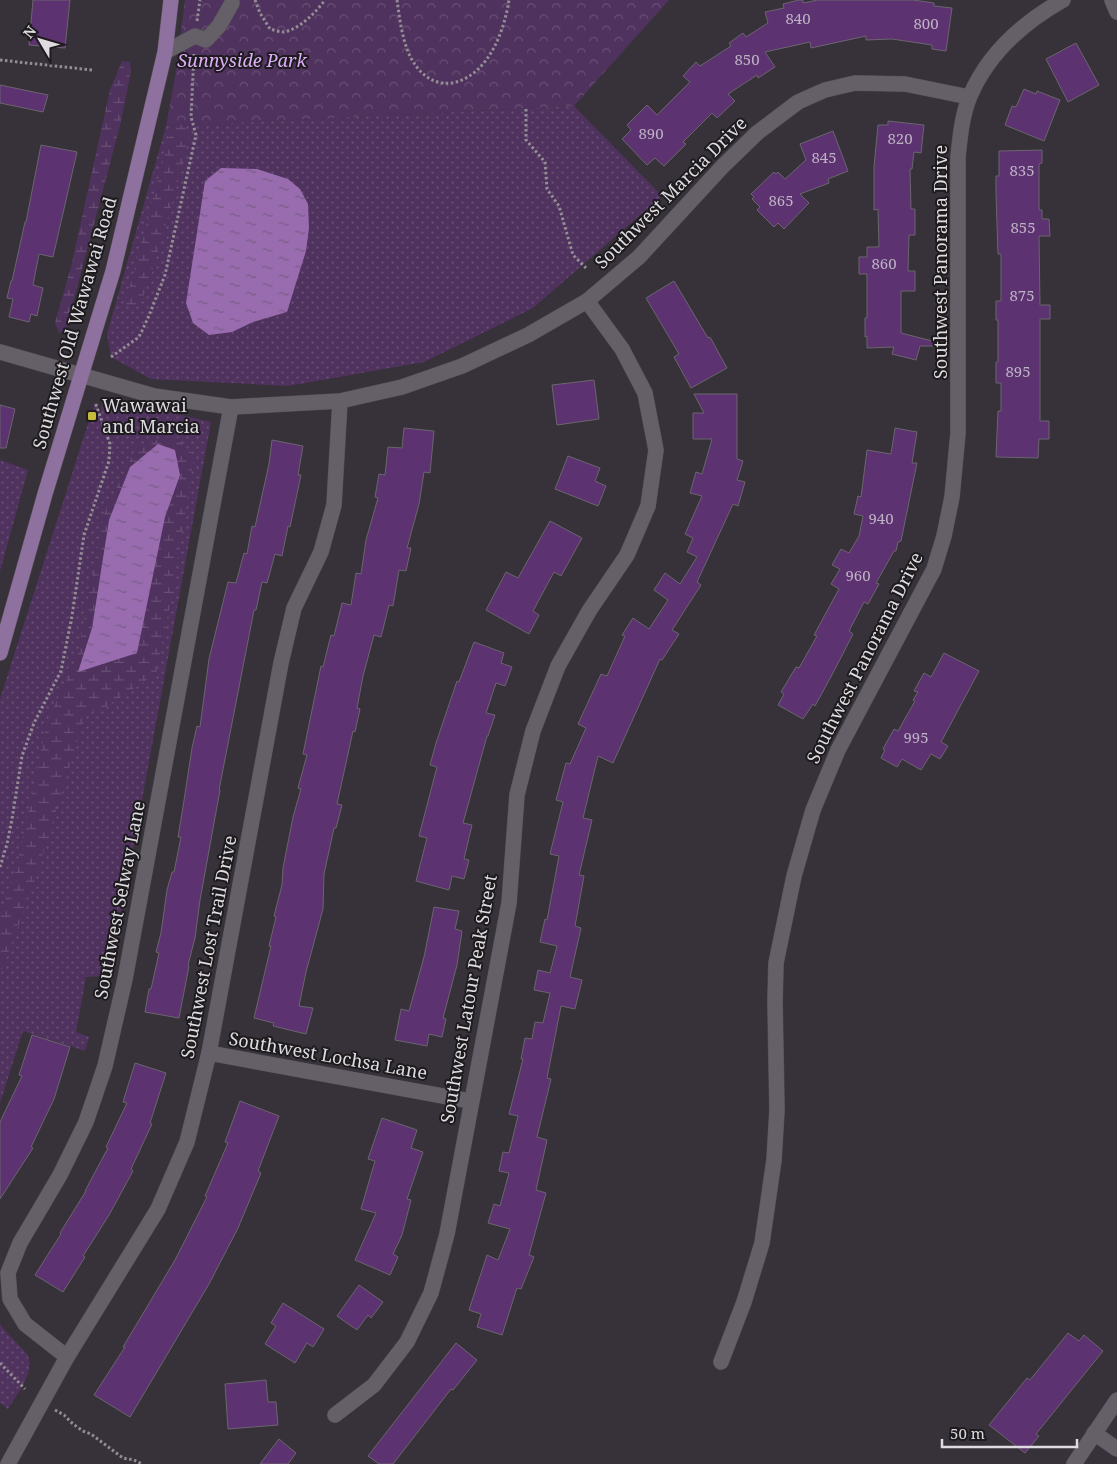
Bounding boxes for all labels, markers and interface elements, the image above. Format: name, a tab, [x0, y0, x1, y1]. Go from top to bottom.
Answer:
house number: 840	[785, 8, 811, 28]
house number: 800	[913, 13, 939, 33]
north arrow	[15, 15, 65, 65]
text: N	[18, 21, 40, 42]
park label: Sunnyside Park	[177, 48, 307, 72]
house number: 850	[734, 49, 760, 69]
street label: Southwest Marcia Drive	[589, 111, 752, 274]
house number: 890	[638, 123, 664, 143]
house number: 820	[887, 128, 913, 148]
street label: Southwest Panorama Drive	[928, 145, 952, 379]
house number: 845	[811, 147, 837, 167]
house number: 835	[1009, 160, 1035, 180]
house number: 865	[768, 190, 794, 210]
street label: Southwest Old Wawawai Road	[27, 194, 122, 452]
house number: 855	[1010, 217, 1036, 237]
house number: 860	[871, 253, 897, 273]
house number: 875	[1009, 285, 1035, 305]
house number: 895	[1005, 361, 1031, 381]
place label: Wawawai and Marcia	[102, 393, 200, 438]
marker: Wawawai and Marcia	[86, 410, 98, 422]
house number: 940	[868, 508, 894, 528]
street label: Southwest Panorama Drive	[800, 548, 928, 767]
house number: 960	[845, 565, 871, 585]
house number: 995	[903, 727, 929, 747]
street label: Southwest Selway Lane	[88, 799, 150, 1001]
street label: Southwest Lost Trail Drive	[175, 833, 241, 1061]
street label: Southwest Latour Peak Street	[434, 872, 502, 1125]
street label: Southwest Lochsa Lane	[227, 1026, 429, 1084]
scale bar	[942, 1416, 1077, 1448]
text: 50 m	[950, 1423, 985, 1443]

